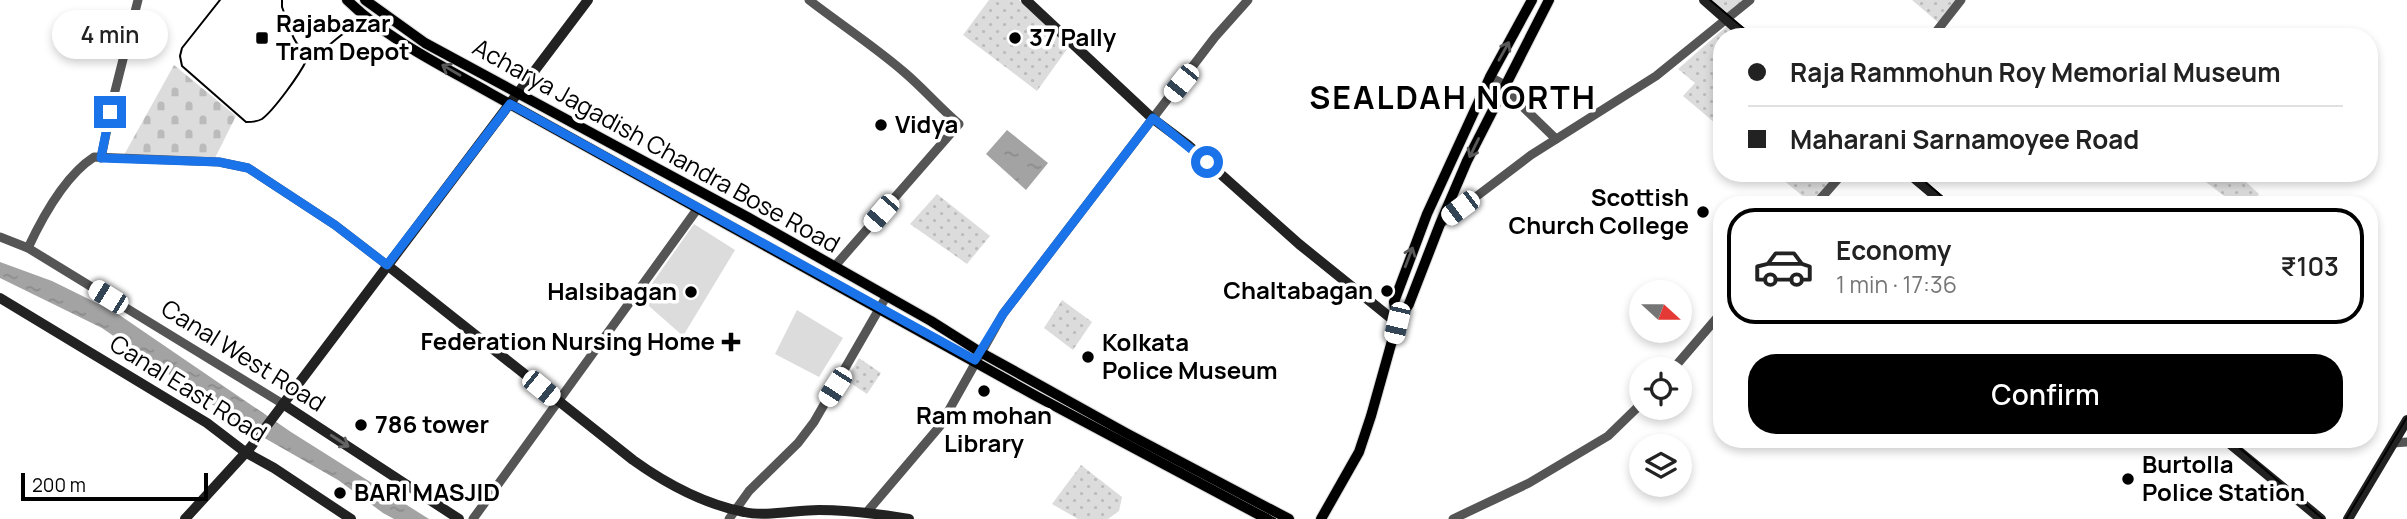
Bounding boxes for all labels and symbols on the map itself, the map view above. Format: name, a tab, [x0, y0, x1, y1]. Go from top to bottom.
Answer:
place label: Rajabazar Tram Depot	[276, 6, 410, 67]
callout: 4 min	[52, 10, 168, 60]
place label: 37 Pally	[1029, 20, 1117, 53]
marker: Rajabazar Tram Depot	[254, 30, 270, 46]
street label: Acharya Jagadish Chandra Bose Road	[467, 30, 846, 260]
marker: 37 Pally	[1007, 30, 1023, 46]
one-way arrow	[1497, 41, 1511, 61]
car	[1160, 60, 1203, 106]
one-way arrow	[441, 63, 461, 77]
district label: SEALDAH NORTH	[1309, 75, 1597, 119]
route end	[94, 96, 126, 128]
place label: Vidya	[895, 107, 958, 140]
marker: Vidya	[873, 117, 889, 133]
one-way arrow	[1466, 137, 1480, 158]
route start	[1191, 146, 1223, 178]
place label: Scottish Church College	[1509, 180, 1689, 241]
car	[1437, 187, 1484, 229]
car	[860, 190, 903, 236]
marker: Scottish Church College	[1695, 204, 1711, 220]
one-way arrow	[1404, 247, 1417, 269]
place label: Chaltabagan	[1223, 273, 1373, 306]
place label: Halsibagan	[547, 274, 677, 307]
car	[85, 277, 132, 317]
north arrow	[1629, 280, 1692, 343]
marker: Chaltabagan	[1379, 283, 1395, 299]
marker: Halsibagan	[683, 284, 699, 300]
street label: Canal West Road	[156, 291, 332, 418]
car	[1383, 300, 1412, 346]
place label: Federation Nursing Home	[421, 324, 715, 357]
place label: Kolkata Police Museum	[1102, 325, 1278, 386]
street label: Canal East Road	[104, 326, 274, 449]
marker: Federation Nursing Home	[721, 332, 741, 352]
marker: Kolkata Police Museum	[1080, 349, 1096, 365]
car	[815, 364, 856, 410]
car	[519, 367, 564, 409]
marker: Ram mohan Library	[976, 383, 992, 399]
place label: Ram mohan Library	[916, 398, 1052, 459]
place label: 786 tower	[375, 407, 489, 440]
marker: 786 tower	[353, 417, 369, 433]
one-way arrow	[330, 434, 350, 448]
place label: Burtolla Police Station	[2142, 447, 2305, 508]
scale bar	[21, 470, 208, 502]
marker: Burtolla Police Station	[2120, 471, 2136, 487]
place label: BARI MASJID	[354, 475, 500, 508]
marker: BARI MASJID	[332, 485, 348, 501]

